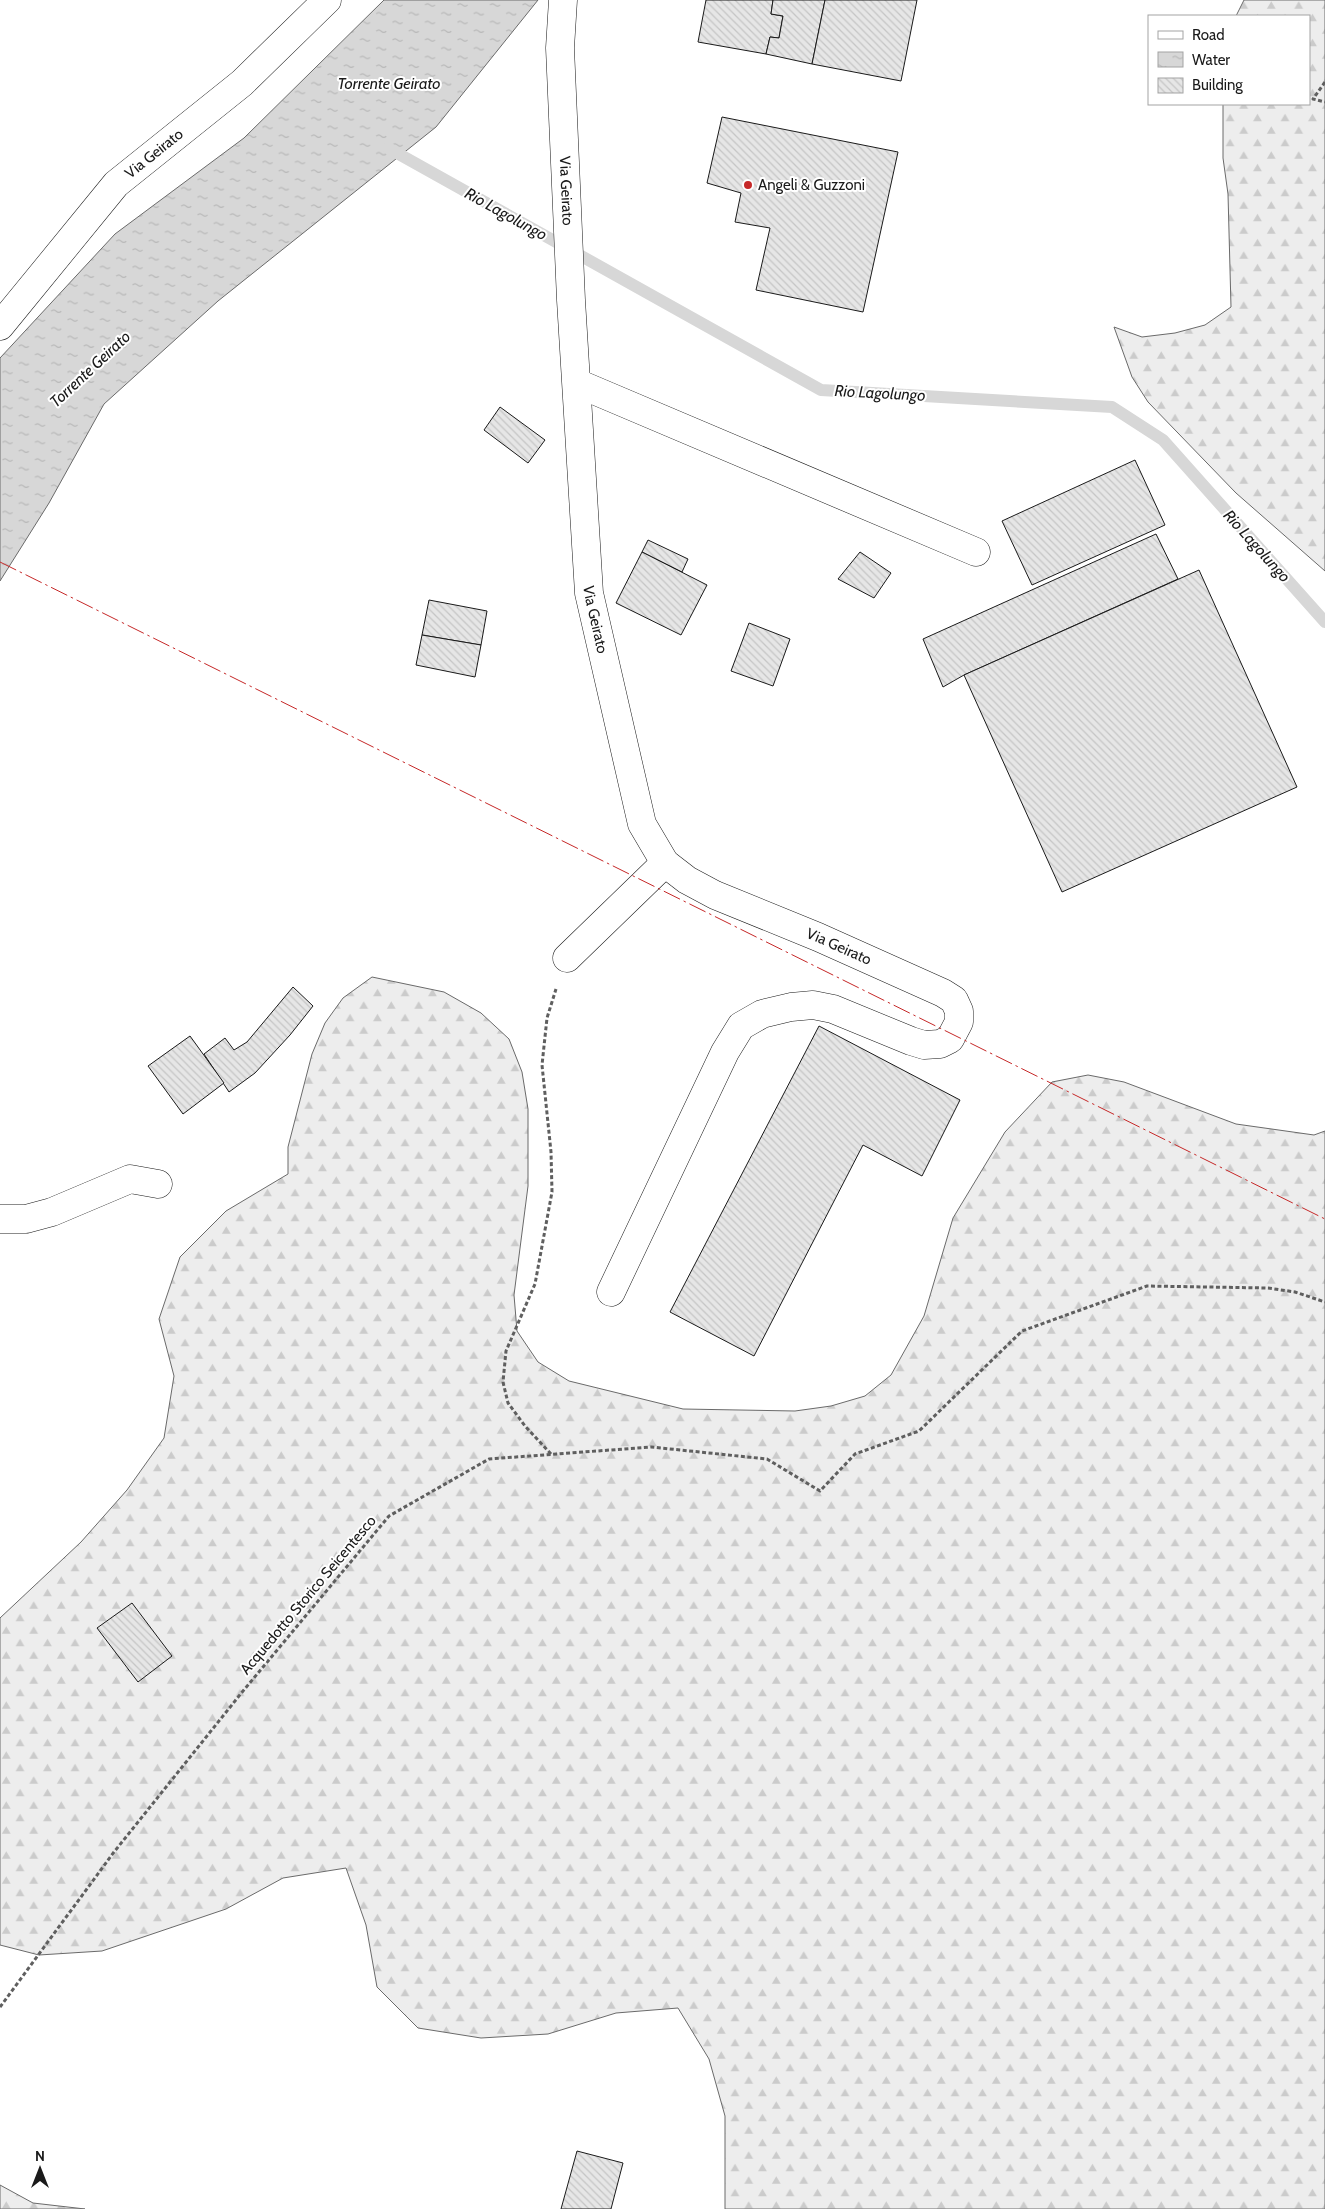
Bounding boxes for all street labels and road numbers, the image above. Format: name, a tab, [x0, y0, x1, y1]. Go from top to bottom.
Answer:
street label: Via Geirato	[121, 125, 187, 182]
street label: Via Geirato	[556, 156, 577, 226]
street label: Via Geirato	[580, 585, 612, 655]
street label: Via Geirato	[804, 924, 874, 969]
street label: Acquedotto Storico Seicentesco	[236, 1512, 380, 1678]

